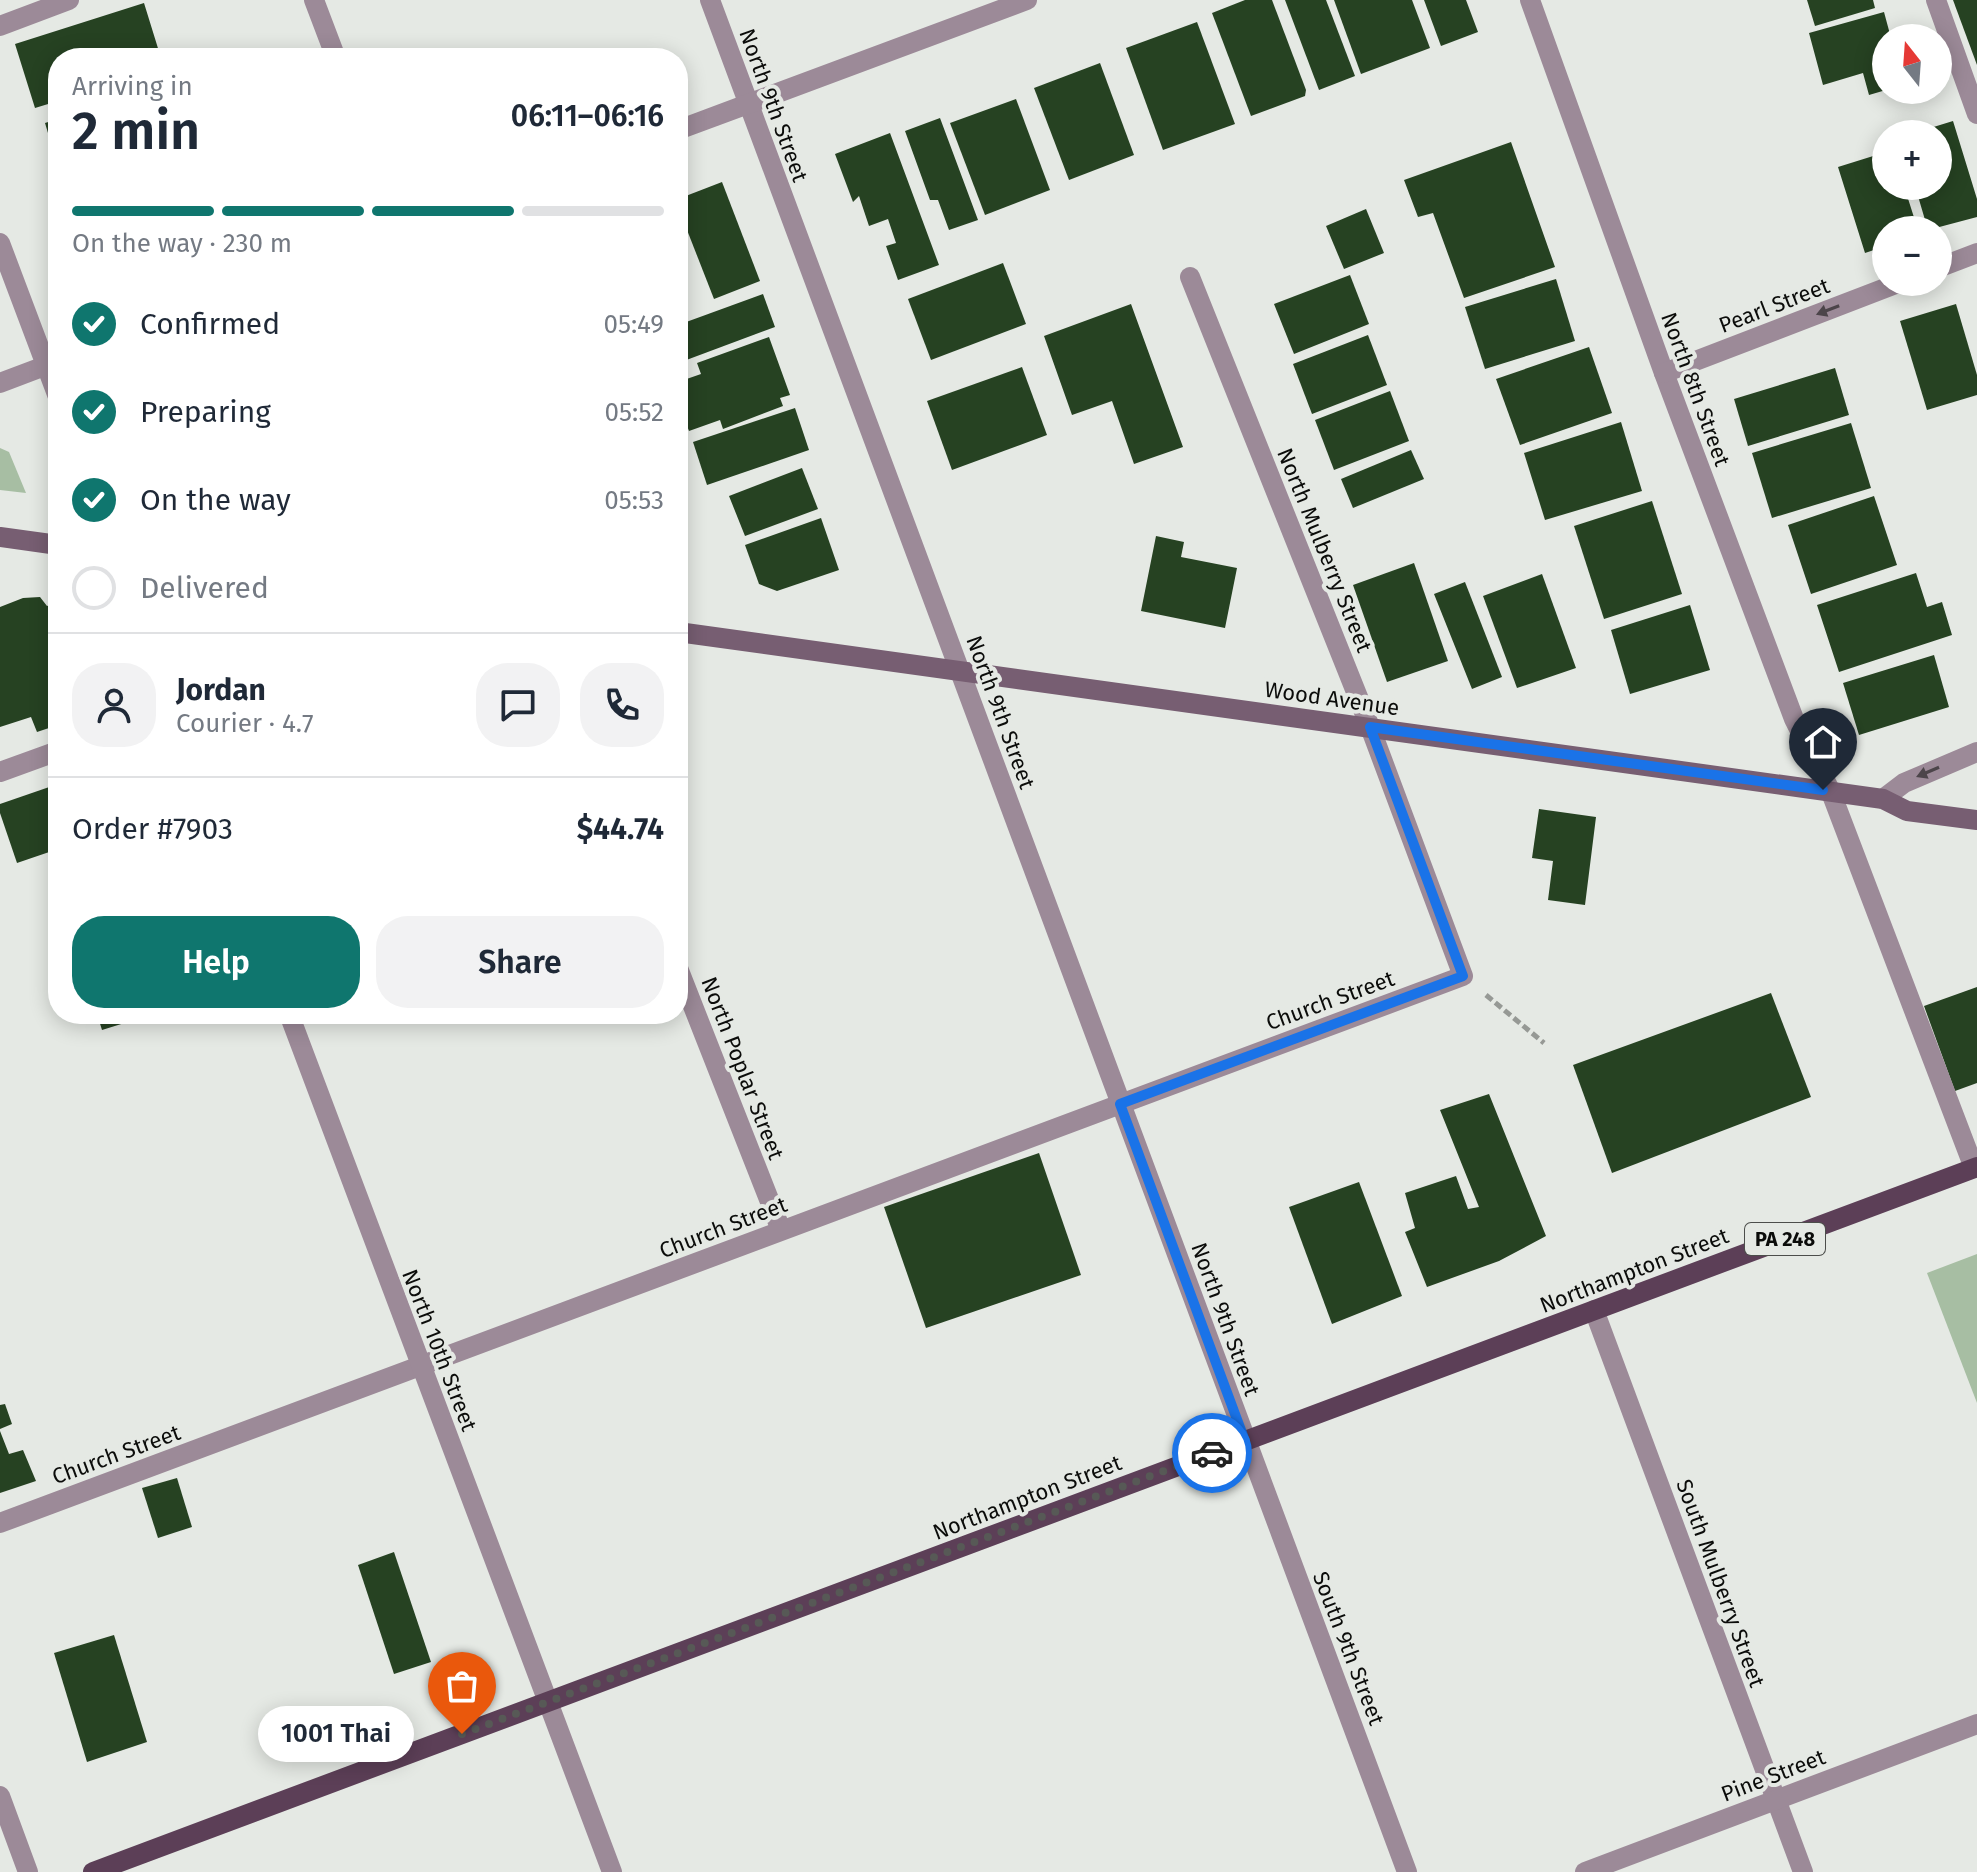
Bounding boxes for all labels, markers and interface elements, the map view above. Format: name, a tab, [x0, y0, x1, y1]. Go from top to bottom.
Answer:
north arrow	[1872, 24, 1952, 104]
map controls	[1872, 24, 1952, 296]
street label: North 9th Street	[733, 25, 814, 185]
text: Arriving in	[72, 71, 193, 102]
text: 06:11–06:16	[511, 98, 664, 134]
text: 2 min	[72, 100, 200, 163]
button: +	[1872, 120, 1952, 200]
button: −	[1872, 216, 1952, 296]
text: On the way · 230 m	[72, 228, 292, 259]
street label: Pearl Street	[1715, 272, 1833, 339]
icon: check	[72, 302, 116, 346]
one-way arrow	[1816, 304, 1840, 317]
text: Confirmed	[140, 306, 280, 342]
text: 05:49	[603, 309, 664, 340]
street label: North 8th Street	[1655, 309, 1736, 470]
icon: check	[72, 390, 116, 434]
text: Preparing	[140, 394, 271, 430]
text: 05:52	[605, 397, 664, 428]
street label: North Mulberry Street	[1271, 444, 1378, 656]
icon: check	[72, 478, 116, 522]
text: On the way	[140, 482, 291, 518]
text: 05:53	[604, 485, 664, 516]
text: Delivered	[140, 570, 269, 606]
street label: North 9th Street	[960, 632, 1041, 792]
button: person	[72, 663, 156, 747]
button: chat	[476, 663, 560, 747]
button: phone	[580, 663, 664, 747]
text: Jordan	[176, 672, 266, 708]
street label: Wood Avenue	[1263, 676, 1401, 721]
text: Courier · 4.7	[176, 708, 314, 739]
pin	[1789, 708, 1857, 790]
icon: home	[1801, 720, 1845, 764]
one-way arrow	[1917, 766, 1940, 779]
text: Order #7903	[72, 811, 233, 847]
text: $44.74	[577, 811, 664, 847]
button: Help	[72, 916, 360, 1008]
button: Share	[376, 916, 664, 1008]
street label: Church Street	[1262, 965, 1398, 1036]
street label: North Poplar Street	[695, 973, 790, 1163]
street label: Church Street	[656, 1191, 791, 1264]
street label: Northampton Street	[1536, 1222, 1732, 1319]
road number: PA 248	[1745, 1223, 1825, 1255]
street label: North 9th Street	[1185, 1239, 1266, 1399]
street label: North 10th Street	[396, 1265, 483, 1435]
courier	[1172, 1413, 1252, 1493]
street label: Church Street	[48, 1419, 184, 1490]
icon: car	[1190, 1431, 1234, 1475]
street label: Northampton Street	[929, 1449, 1125, 1546]
street label: South Mulberry Street	[1670, 1476, 1771, 1691]
street label: South 9th Street	[1307, 1568, 1390, 1729]
pin	[428, 1652, 496, 1734]
icon: bag	[440, 1664, 484, 1708]
callout: 1001 Thai	[258, 1706, 414, 1762]
text: 1001 Thai	[281, 1718, 391, 1749]
street label: Pine Street	[1717, 1743, 1829, 1808]

